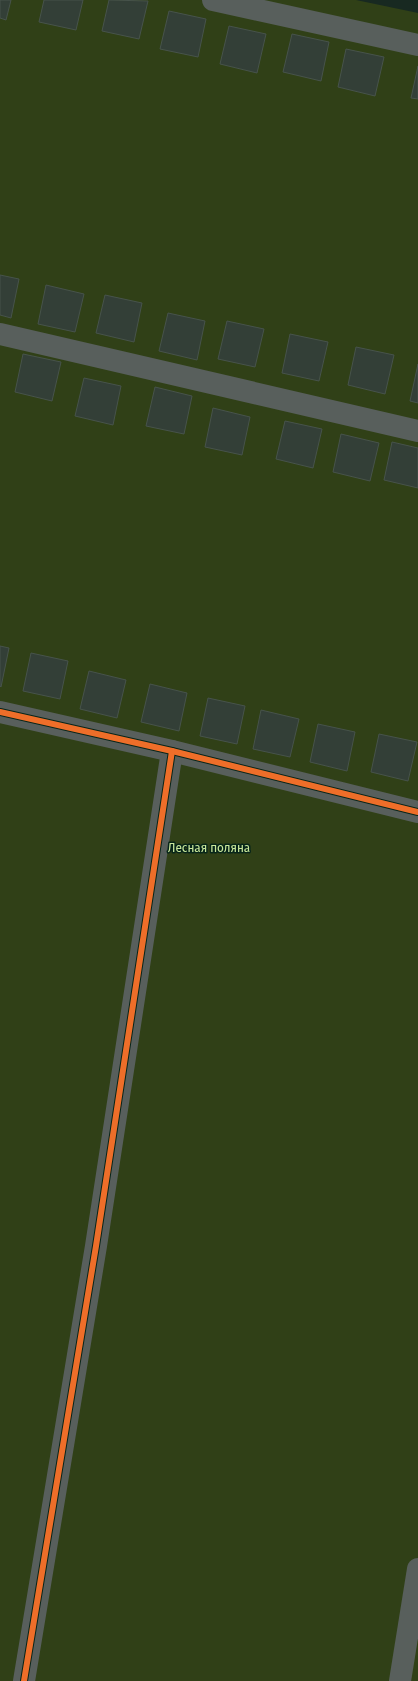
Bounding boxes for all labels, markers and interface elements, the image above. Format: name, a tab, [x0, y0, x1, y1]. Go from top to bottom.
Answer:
park label: Лесная поляна	[168, 840, 250, 855]

